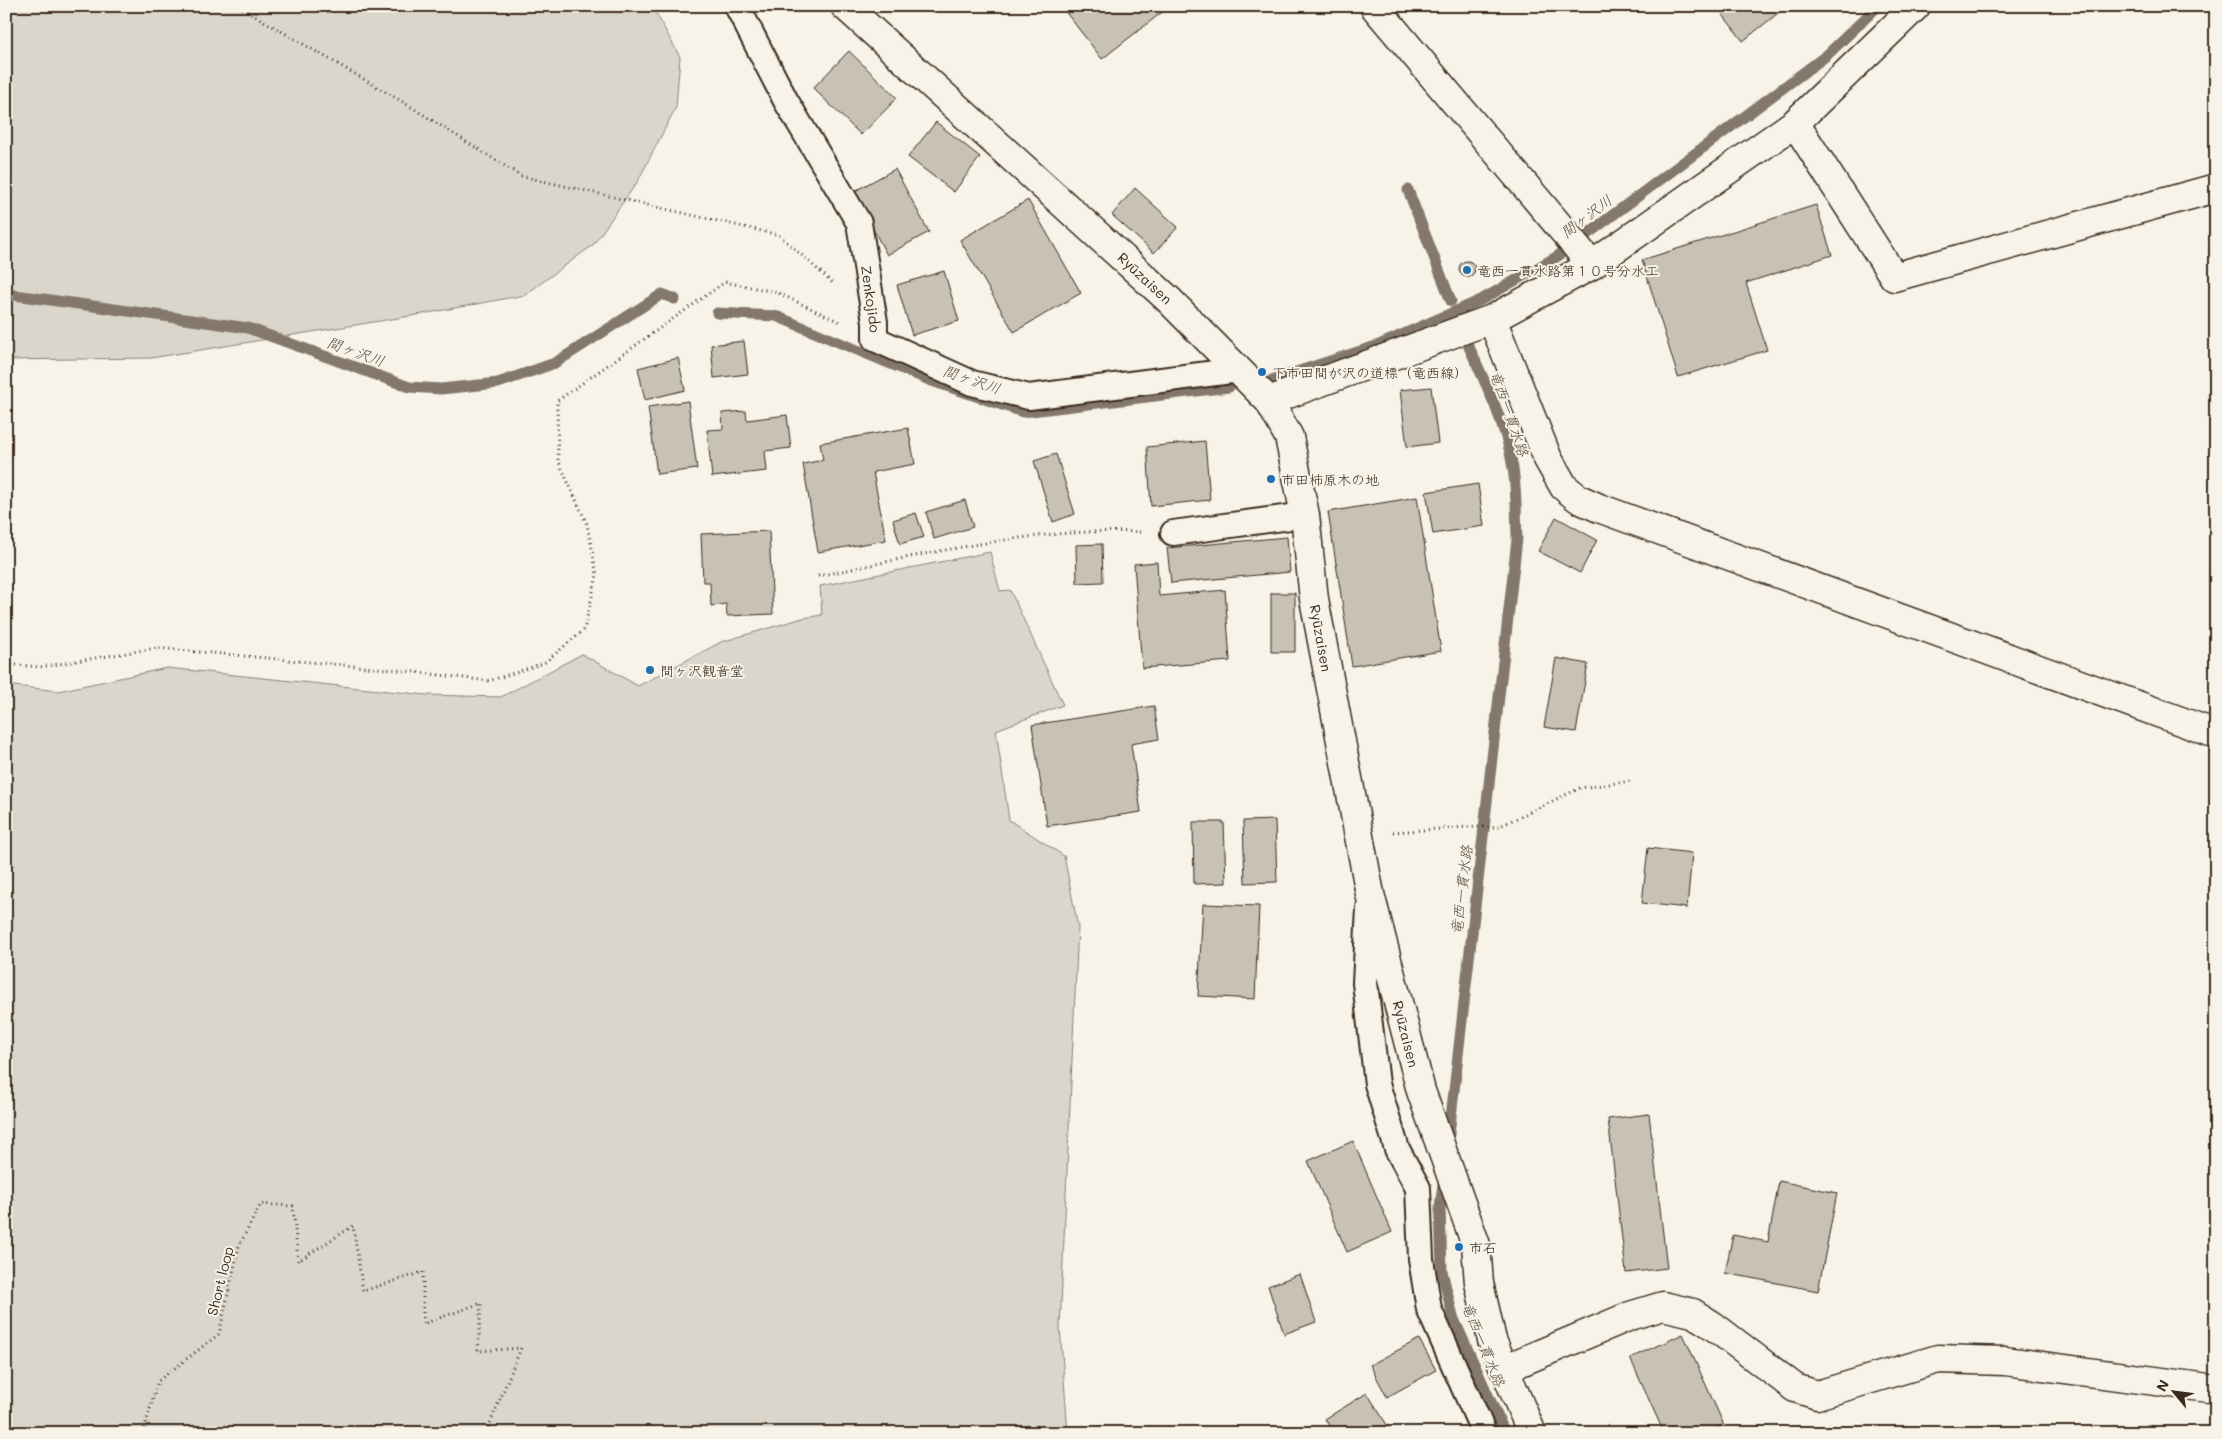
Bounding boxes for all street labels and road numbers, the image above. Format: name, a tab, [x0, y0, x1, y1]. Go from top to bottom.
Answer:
street label: Ryūzaisen	[1114, 248, 1176, 308]
street label: Zenkojido	[857, 264, 885, 334]
street label: Ryūzaisen	[1306, 603, 1336, 673]
street label: Ryūzaisen	[1389, 999, 1423, 1069]
street label: Short loop	[202, 1244, 238, 1318]

